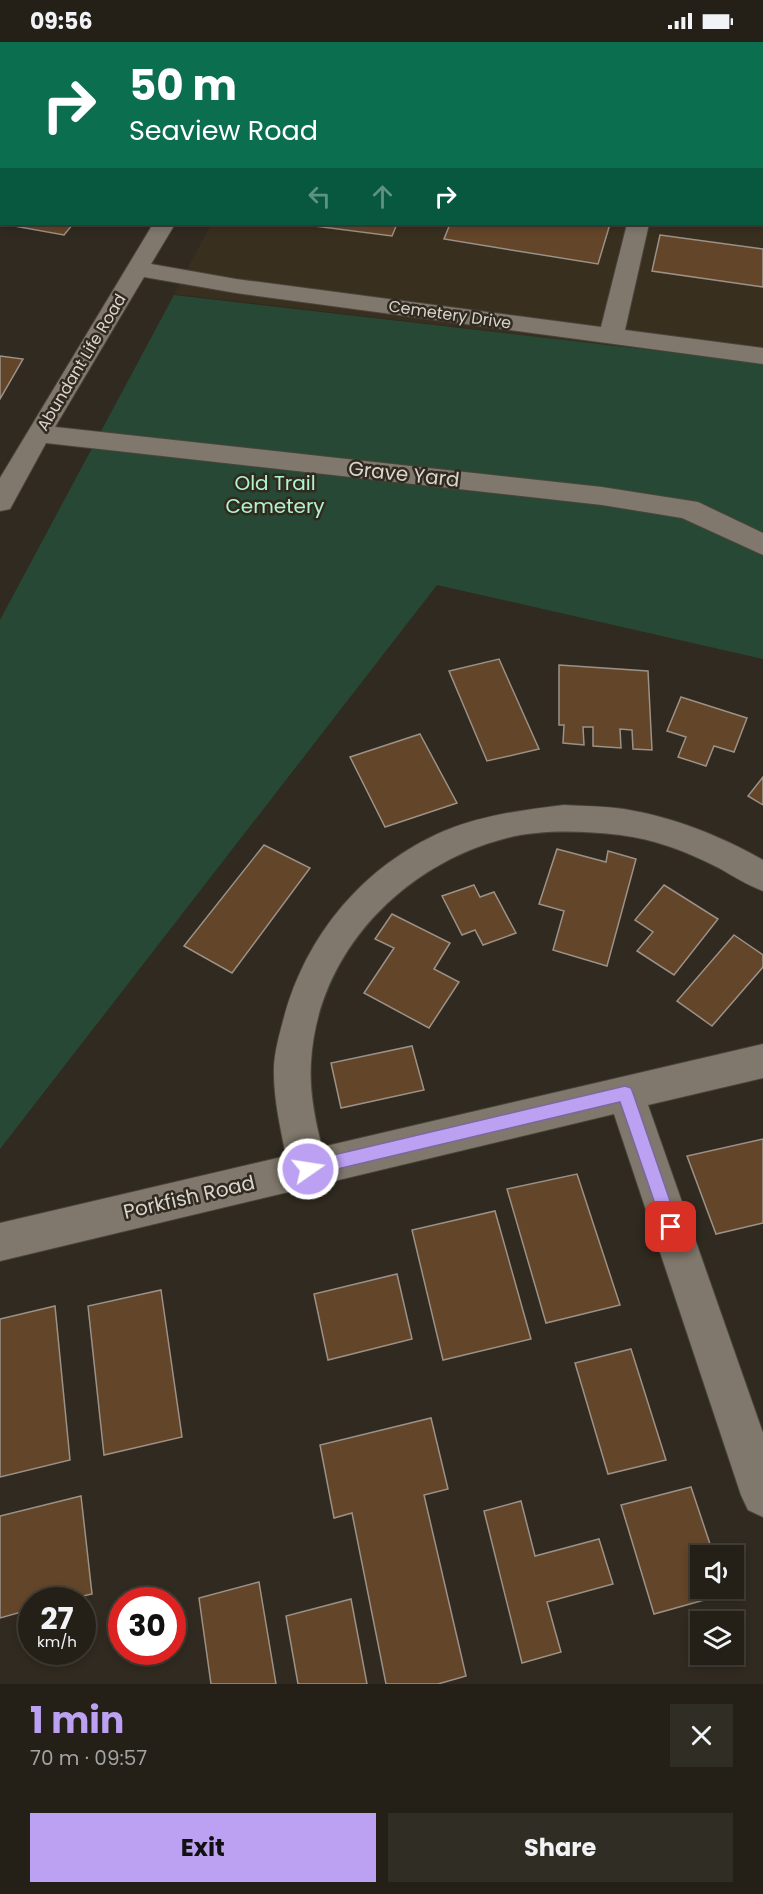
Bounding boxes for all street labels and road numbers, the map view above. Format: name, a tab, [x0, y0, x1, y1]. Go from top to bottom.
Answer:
street label: Abundant Life Road	[31, 289, 131, 435]
street label: Cemetery Drive	[387, 294, 513, 335]
street label: Grave Yard	[347, 454, 461, 494]
street label: Porkfish Road	[120, 1168, 258, 1226]

